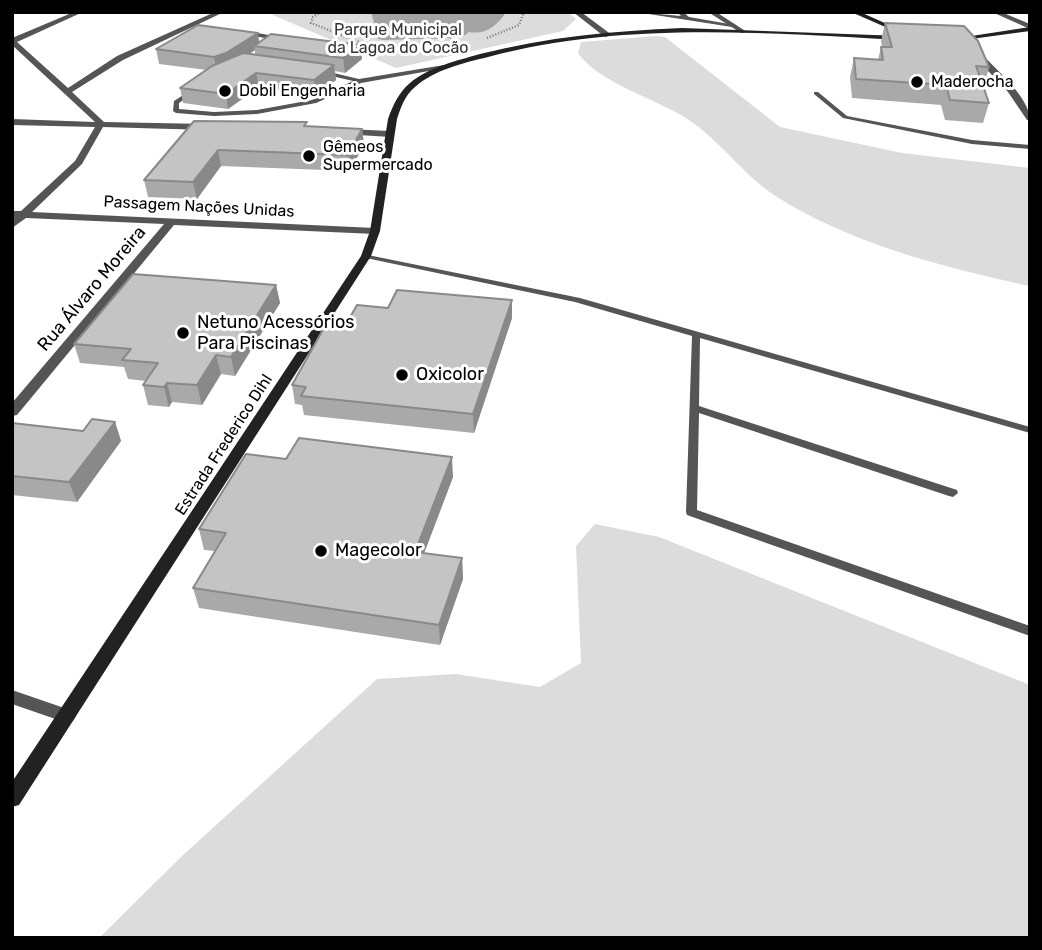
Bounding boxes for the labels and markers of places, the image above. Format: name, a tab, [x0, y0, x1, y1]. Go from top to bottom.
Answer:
place label: Maderocha	[931, 72, 1014, 92]
marker: Maderocha	[909, 74, 925, 90]
place label: Dobil Engenharia	[239, 81, 365, 101]
marker: Dobil Engenharia	[217, 83, 233, 99]
place label: Gêmeos Supermercado	[323, 137, 433, 175]
marker: Gêmeos Supermercado	[301, 148, 317, 164]
place label: Netuno Acessórios Para Piscinas	[197, 312, 354, 354]
marker: Netuno Acessórios Para Piscinas	[175, 325, 191, 341]
place label: Oxicolor	[416, 364, 484, 386]
marker: Oxicolor	[394, 367, 410, 383]
place label: Magecolor	[335, 540, 422, 562]
marker: Magecolor	[313, 543, 329, 559]

